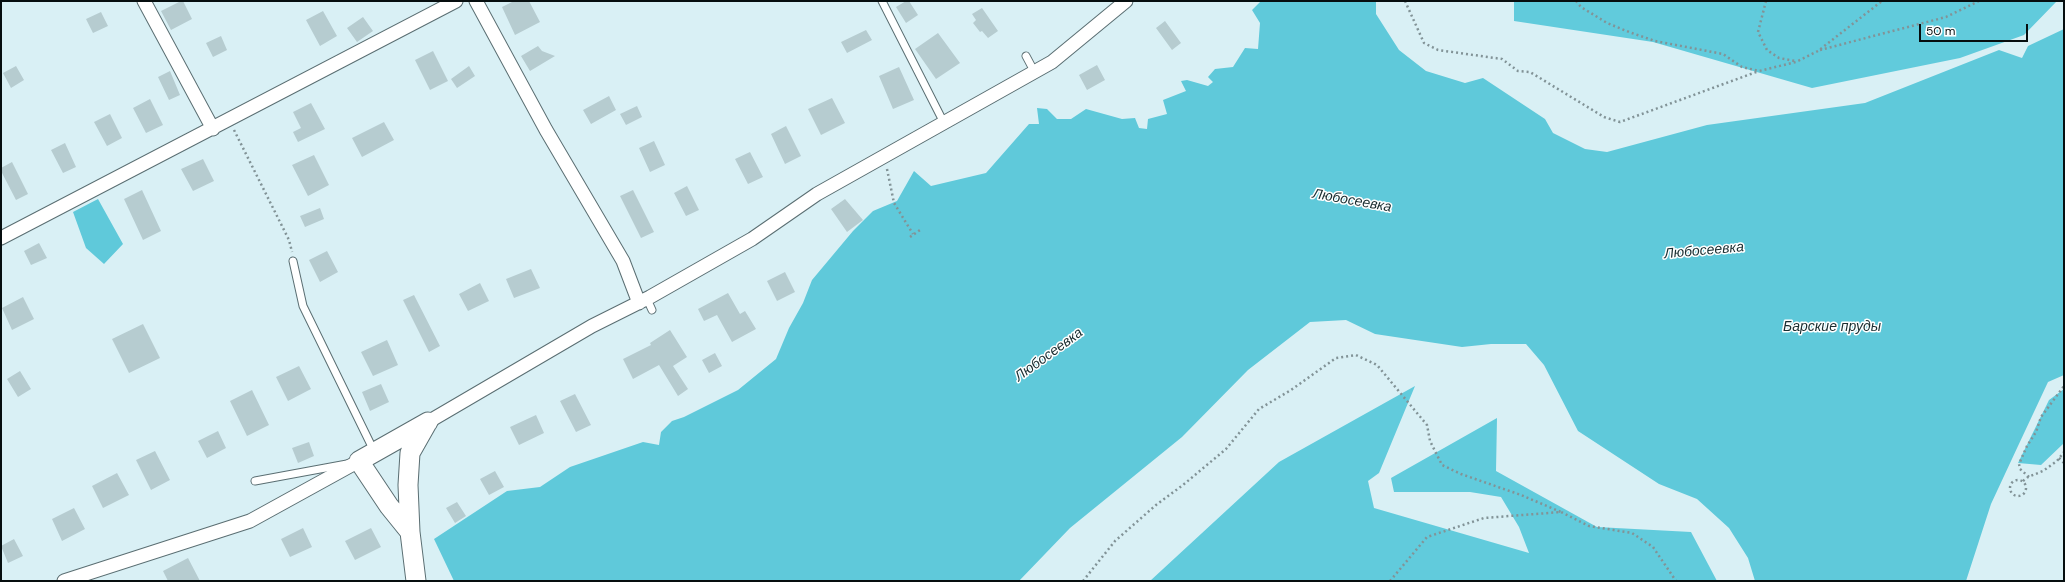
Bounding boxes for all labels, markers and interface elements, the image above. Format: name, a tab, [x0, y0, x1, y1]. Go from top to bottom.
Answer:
scale bar	[1921, 16, 2030, 42]
text: 50 m	[1926, 23, 1955, 39]
water label: Любосеевка	[1311, 186, 1393, 216]
water label: Любосеевка	[1663, 239, 1745, 263]
water label: Барские пруды	[1783, 319, 1881, 335]
water label: Любосеевка	[1012, 325, 1086, 385]

